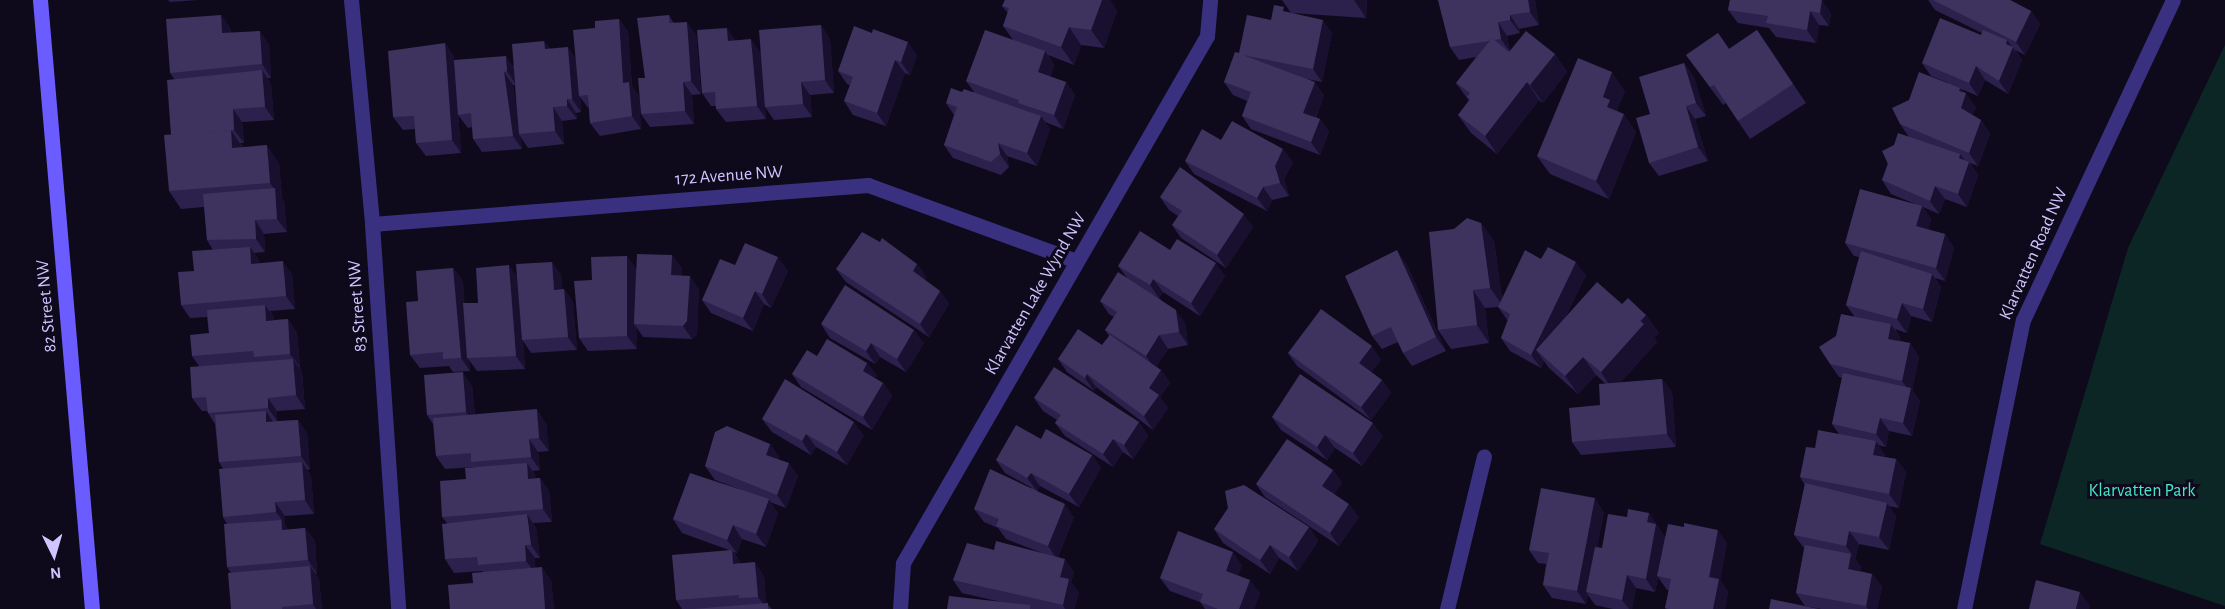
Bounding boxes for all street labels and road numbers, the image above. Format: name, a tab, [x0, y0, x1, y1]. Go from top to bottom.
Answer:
street label: 172 Avenue NW	[674, 161, 784, 191]
street label: Klarvatten Road NW	[1995, 184, 2073, 324]
street label: Klarvatten Lake Wynd NW	[981, 209, 1091, 379]
street label: 82 Street NW	[32, 259, 62, 353]
street label: 83 Street NW	[344, 259, 372, 353]

